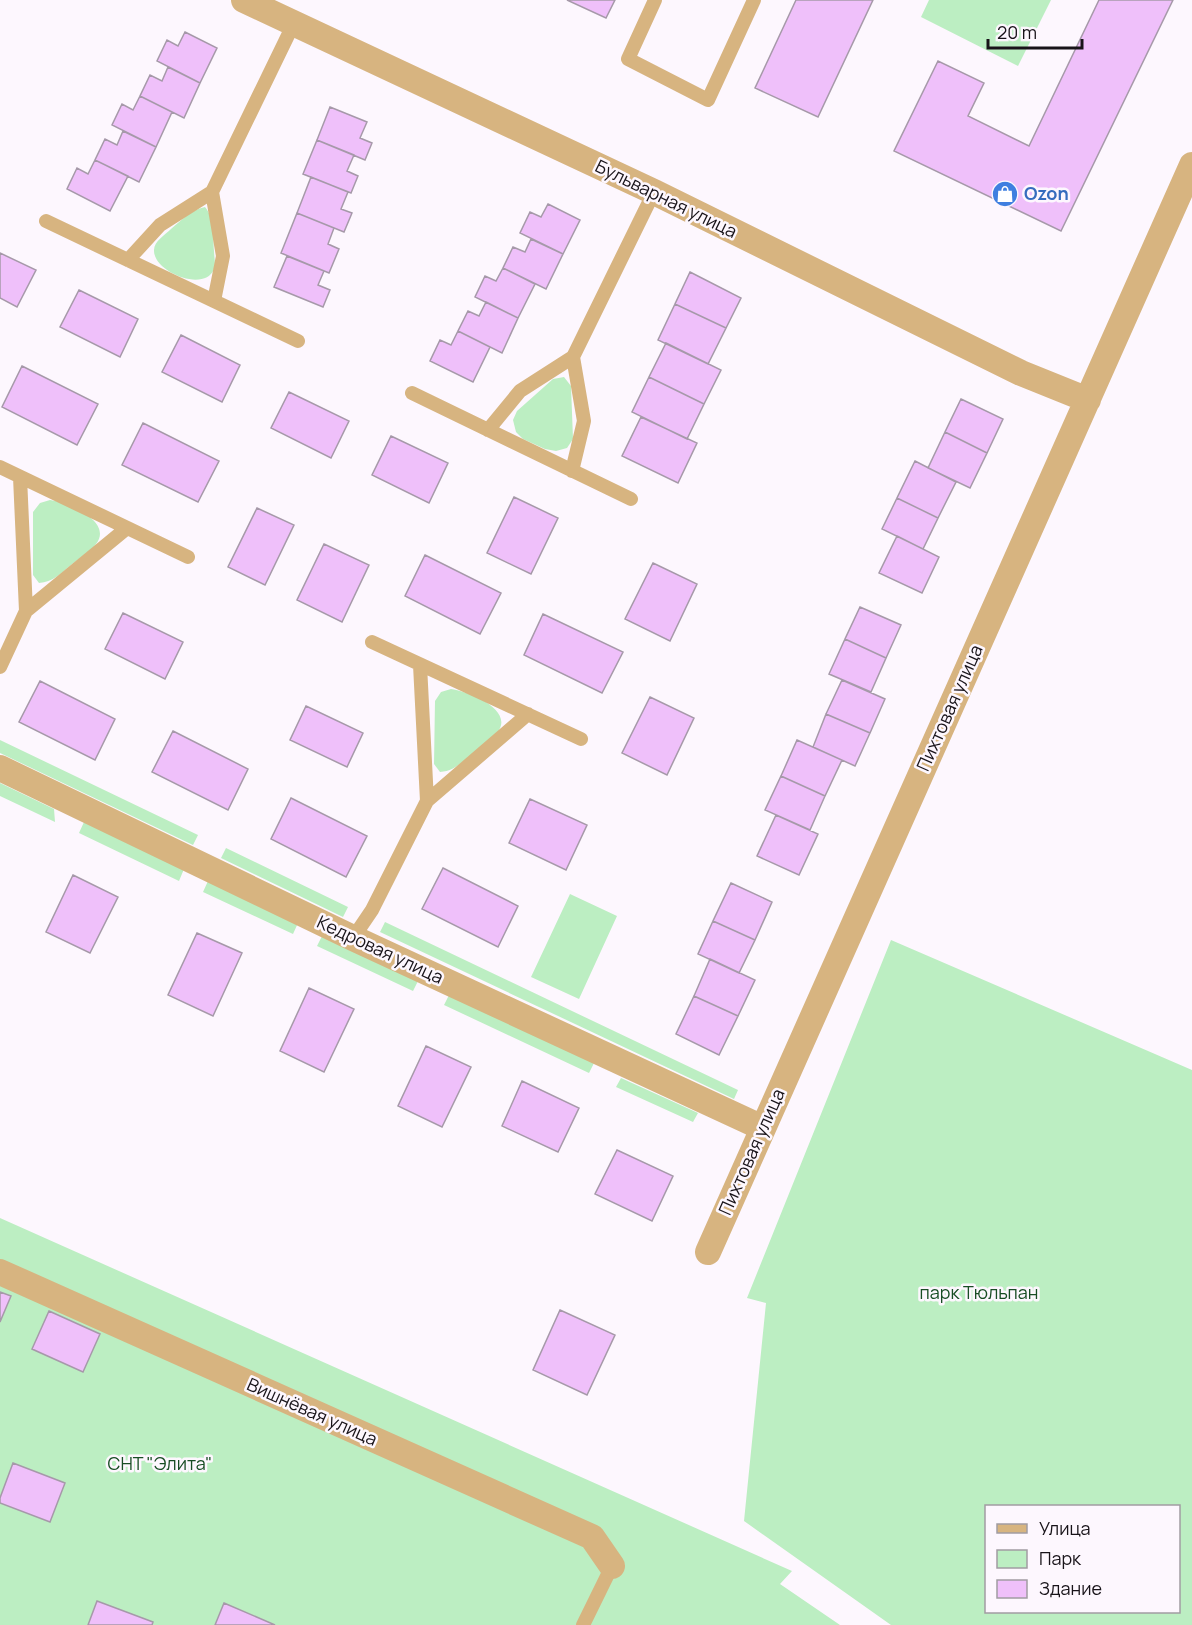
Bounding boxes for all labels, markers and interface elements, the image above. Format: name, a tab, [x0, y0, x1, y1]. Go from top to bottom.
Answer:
scale bar	[988, 12, 1082, 50]
text: 20 m	[997, 20, 1037, 44]
street label: Бульварная улица	[592, 153, 741, 243]
shop icon: Ozon	[990, 179, 1020, 209]
place label: Ozon	[1024, 181, 1069, 205]
street label: Пихтовая улица	[911, 641, 988, 775]
street label: Кедровая улица	[313, 909, 447, 989]
street label: Пихтовая улица	[713, 1085, 790, 1219]
park label: парк Тюльпан	[920, 1280, 1039, 1304]
street label: Вишнёвая улица	[244, 1372, 381, 1451]
park label: СНТ "Элита"	[108, 1451, 212, 1475]
legend	[985, 1505, 1180, 1613]
text: Улица	[1039, 1516, 1091, 1540]
text: Парк	[1039, 1546, 1082, 1570]
text: Здание	[1039, 1576, 1102, 1600]

